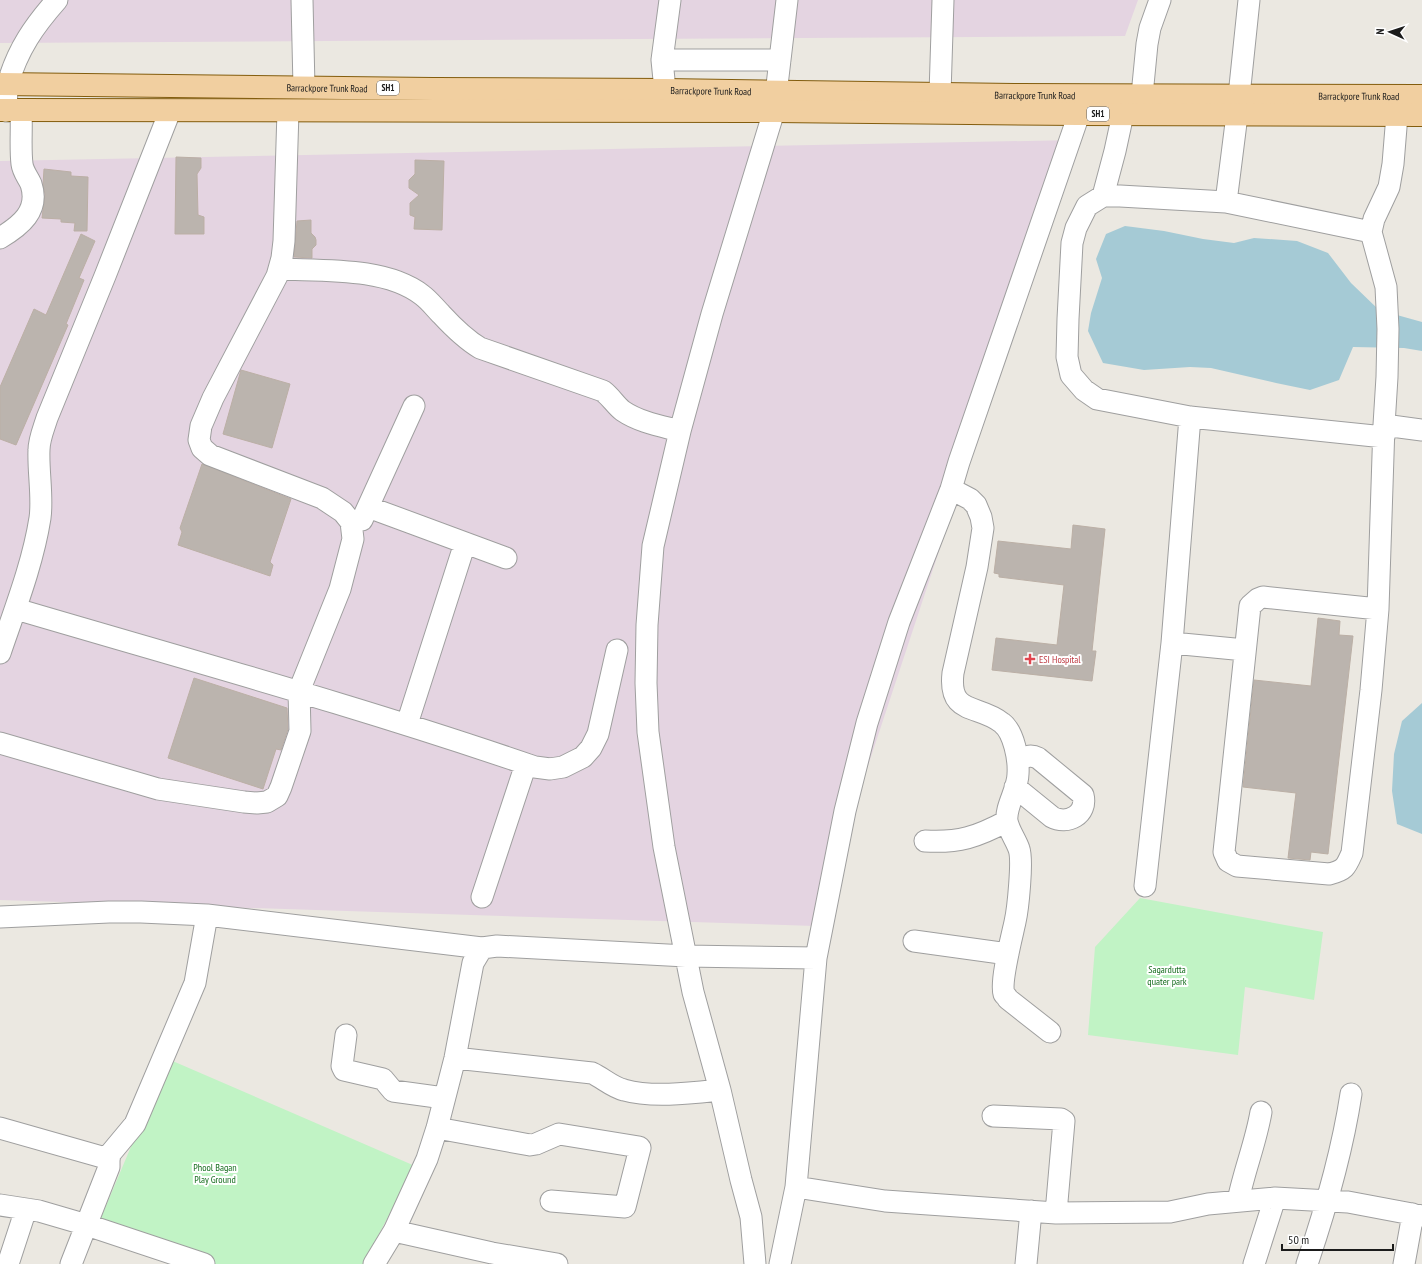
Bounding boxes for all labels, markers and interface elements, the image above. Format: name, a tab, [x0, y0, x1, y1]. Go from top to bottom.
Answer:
north arrow	[1370, 12, 1410, 52]
text: N	[1373, 28, 1387, 35]
street label: Barrackpore Trunk Road	[286, 81, 368, 95]
road number: SH1	[377, 81, 399, 95]
street label: Barrackpore Trunk Road	[670, 84, 752, 98]
street label: Barrackpore Trunk Road	[994, 89, 1075, 102]
street label: Barrackpore Trunk Road	[1318, 90, 1399, 103]
road number: SH1	[1087, 107, 1109, 121]
marker: ESI Hospital	[1024, 653, 1036, 665]
place label: ESI Hospital	[1039, 653, 1081, 666]
park label: Sagardutta quater park	[1147, 963, 1187, 988]
park label: Phool Bagan Play Ground	[193, 1161, 237, 1186]
scale bar	[1282, 1226, 1393, 1252]
text: 50 m	[1288, 1232, 1309, 1247]

